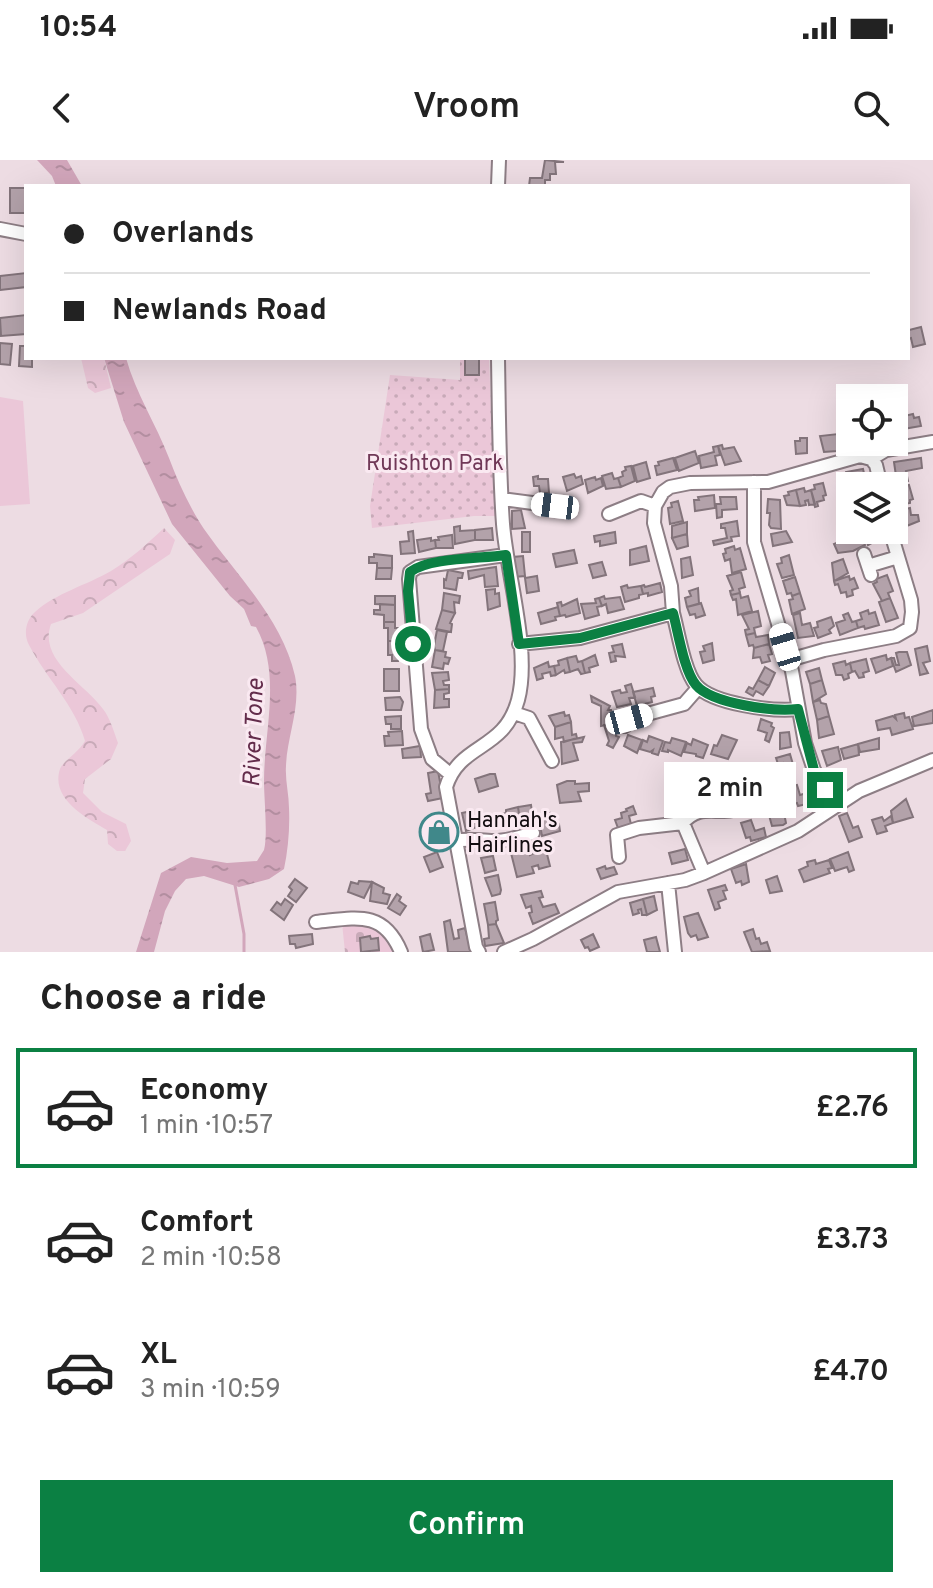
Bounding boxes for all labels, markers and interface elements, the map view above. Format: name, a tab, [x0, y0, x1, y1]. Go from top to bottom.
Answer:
text: 10:54	[40, 10, 117, 47]
text: Vroom	[413, 85, 520, 131]
icon: back	[40, 86, 84, 130]
icon: search	[849, 86, 893, 130]
text: Overlands	[112, 216, 254, 253]
text: Newlands Road	[112, 293, 327, 330]
map controls	[836, 384, 908, 544]
button: locate	[836, 384, 908, 456]
park label: Ruishton Park	[366, 451, 504, 478]
button: layers	[836, 472, 908, 544]
car	[530, 491, 580, 521]
car	[767, 621, 803, 673]
route start	[395, 626, 431, 662]
water label: River Tone	[238, 678, 272, 788]
car	[603, 701, 655, 737]
callout: 2 min	[665, 762, 797, 818]
route end	[807, 772, 843, 808]
text: 2 min	[696, 773, 764, 806]
place label: Hannah's Hairlines	[467, 808, 558, 860]
shop icon: Hannah's Hairlines	[418, 811, 460, 853]
text: Choose a ride	[40, 977, 266, 1023]
icon: car	[44, 1072, 116, 1144]
text: Economy	[140, 1073, 268, 1110]
text: £2.76	[815, 1090, 889, 1127]
text: 1 min · 10:57	[140, 1110, 273, 1143]
icon: car	[44, 1204, 116, 1276]
text: Comfort	[140, 1205, 253, 1242]
text: £3.73	[816, 1222, 889, 1259]
text: 2 min · 10:58	[140, 1242, 282, 1275]
icon: car	[44, 1336, 116, 1408]
text: XL	[140, 1337, 177, 1374]
text: £4.70	[812, 1354, 889, 1391]
text: 3 min · 10:59	[140, 1374, 281, 1407]
button: Confirm	[40, 1480, 893, 1572]

